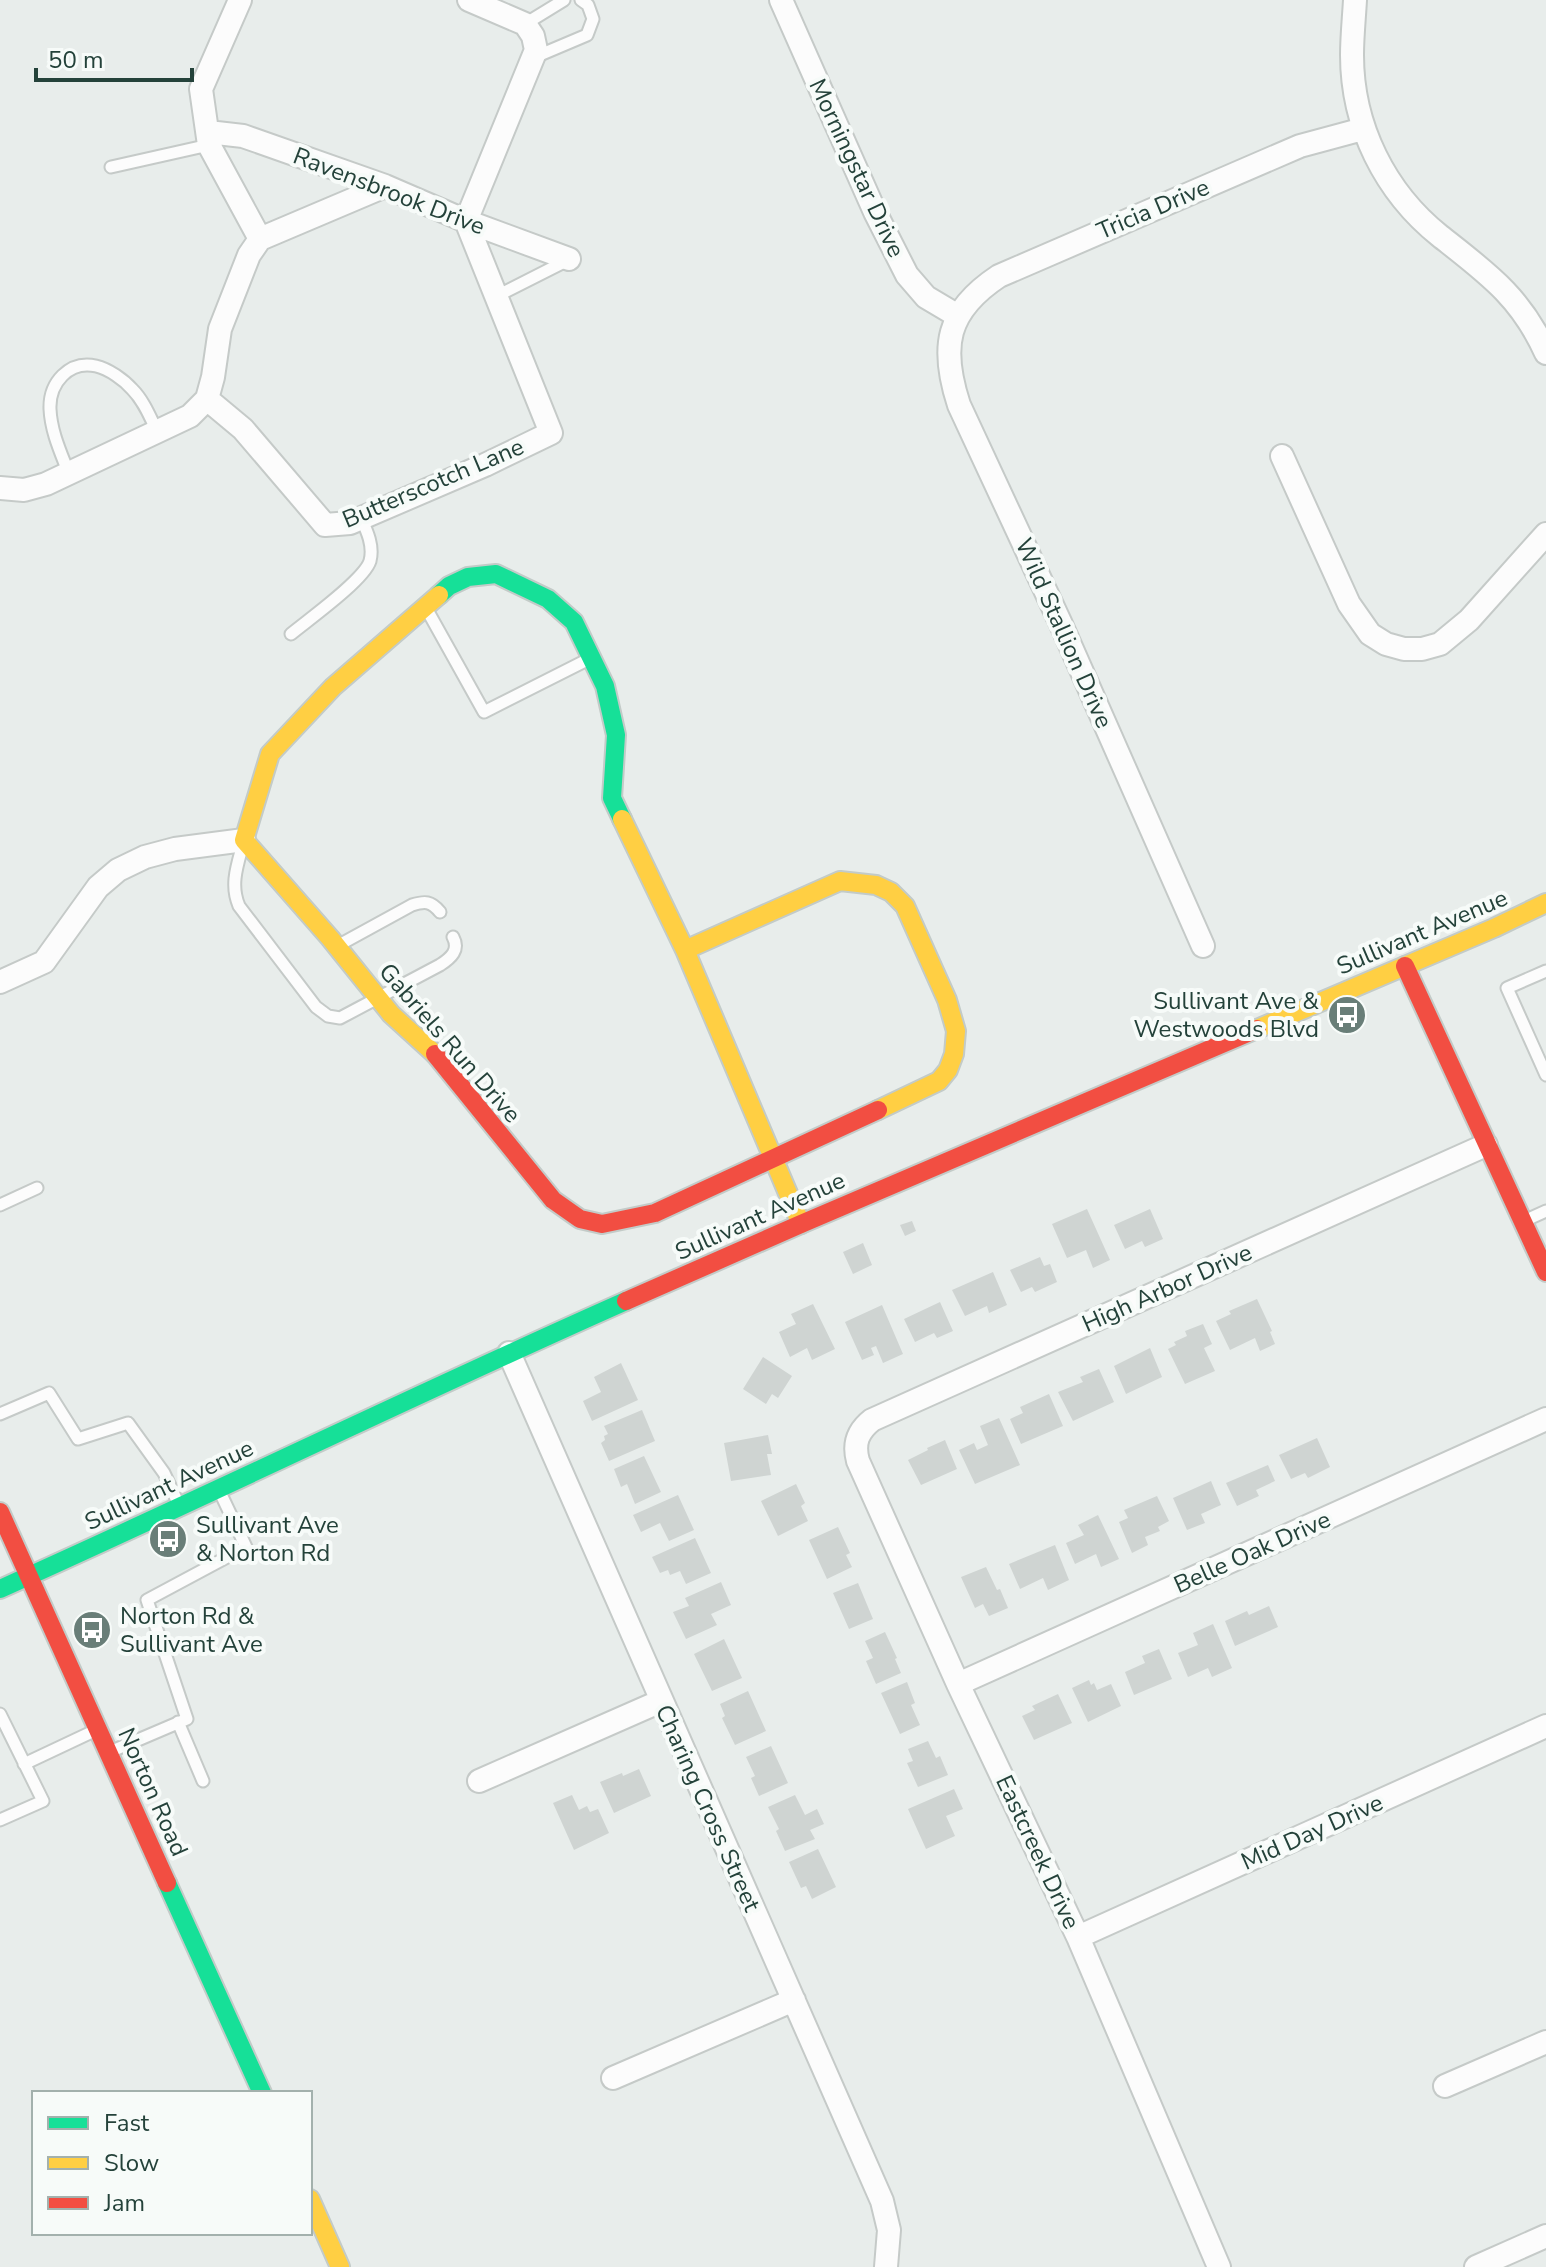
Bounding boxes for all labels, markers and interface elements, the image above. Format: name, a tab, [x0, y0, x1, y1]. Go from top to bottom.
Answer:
scale bar	[36, 32, 192, 82]
text: 50 m	[48, 44, 104, 76]
street label: Morningstar Drive	[802, 74, 912, 262]
street label: Ravensbrook Drive	[289, 140, 489, 242]
street label: Tricia Drive	[1092, 171, 1214, 247]
street label: Butterscotch Lane	[337, 430, 529, 536]
street label: Wild Stallion Drive	[1008, 533, 1120, 733]
street label: Sullivant Avenue	[1332, 882, 1512, 982]
street label: Gabriels Run Drive	[372, 956, 528, 1130]
place label: Sullivant Ave & Westwoods Blvd	[1134, 985, 1319, 1045]
bus stop icon: Sullivant Ave & Westwoods Blvd	[1326, 994, 1368, 1036]
street label: Sullivant Avenue	[670, 1164, 850, 1268]
street label: High Arbor Drive	[1077, 1236, 1257, 1340]
street label: Sullivant Avenue	[79, 1432, 259, 1538]
street label: Belle Oak Drive	[1169, 1503, 1335, 1601]
place label: Sullivant Ave & Norton Rd	[196, 1509, 339, 1569]
bus stop icon: Sullivant Ave & Norton Rd	[147, 1518, 189, 1560]
place label: Norton Rd & Sullivant Ave	[120, 1600, 263, 1660]
bus stop icon: Norton Rd & Sullivant Ave	[71, 1609, 113, 1651]
street label: Charing Cross Street	[648, 1700, 768, 1917]
street label: Norton Road	[110, 1723, 196, 1861]
street label: Eastcreek Drive	[988, 1770, 1088, 1934]
street label: Mid Day Drive	[1236, 1786, 1388, 1878]
legend	[32, 2091, 312, 2235]
text: Fast	[104, 2107, 150, 2139]
text: Slow	[104, 2147, 159, 2179]
text: Jam	[103, 2187, 145, 2219]

